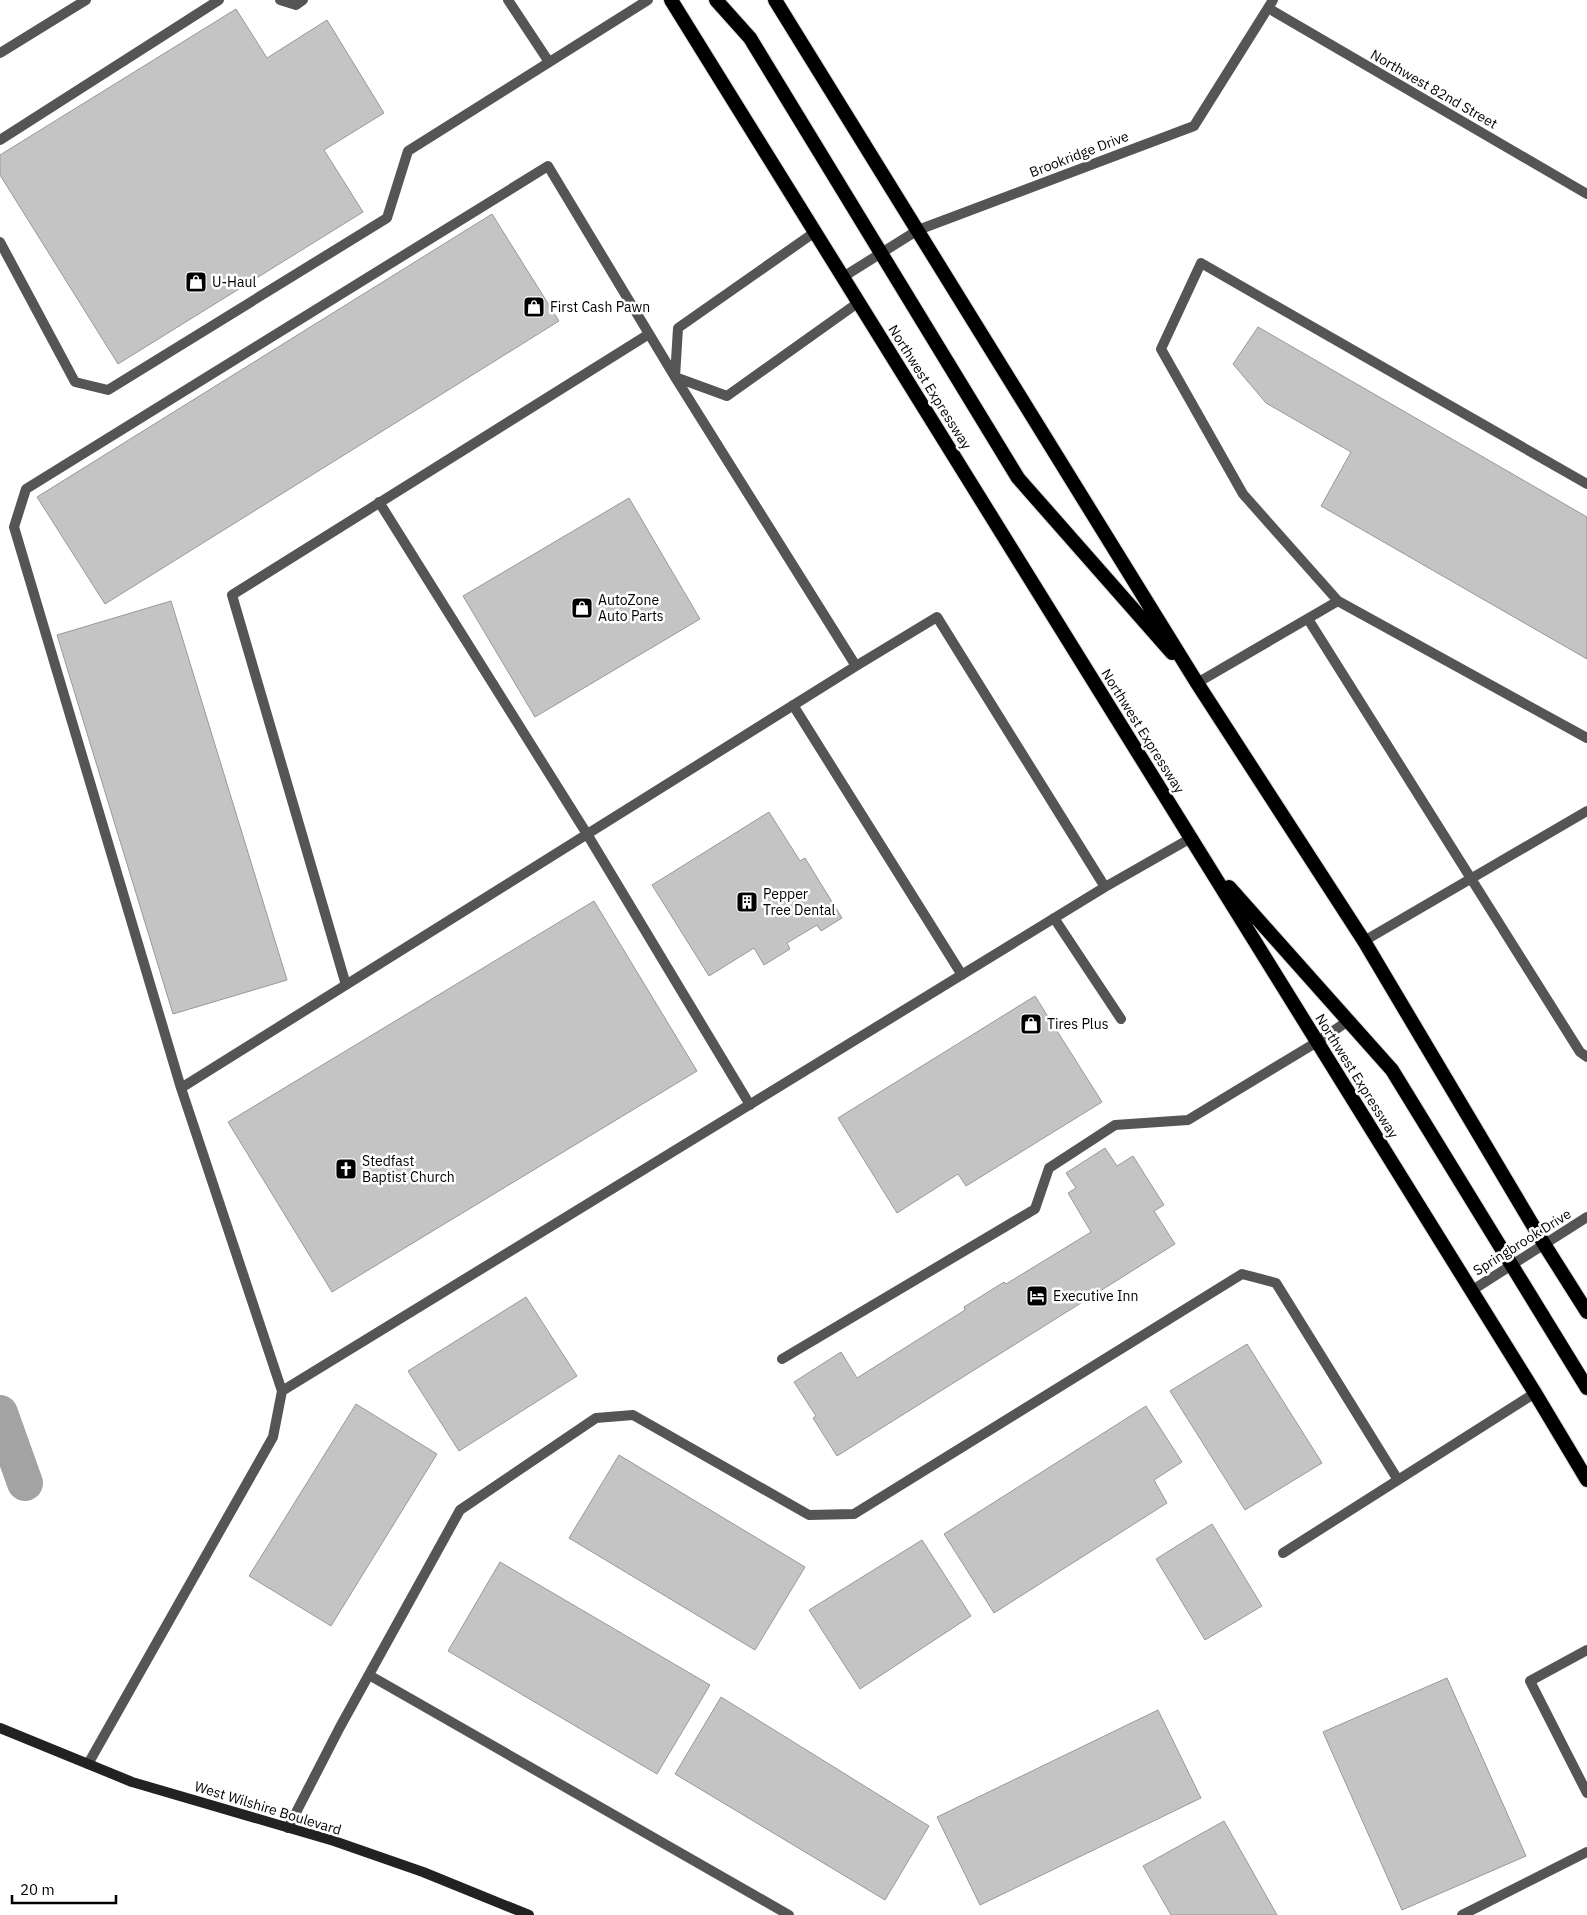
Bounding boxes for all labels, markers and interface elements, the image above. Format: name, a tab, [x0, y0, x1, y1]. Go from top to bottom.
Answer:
street label: Northwest 82nd Street	[1367, 45, 1501, 133]
street label: Brookridge Drive	[1027, 127, 1131, 181]
shop icon: U-Haul	[184, 270, 208, 294]
place label: U-Haul	[212, 273, 256, 291]
shop icon: First Cash Pawn	[522, 295, 546, 319]
place label: First Cash Pawn	[550, 298, 650, 316]
street label: Northwest Expressway	[884, 321, 976, 453]
place label: AutoZone Auto Parts	[598, 591, 664, 625]
shop icon: AutoZone Auto Parts	[570, 596, 594, 620]
street label: Northwest Expressway	[1097, 665, 1189, 797]
place label: Pepper Tree Dental	[763, 885, 836, 919]
building icon: Pepper Tree Dental	[735, 890, 759, 914]
street label: Northwest Expressway	[1311, 1010, 1403, 1142]
shop icon: Tires Plus	[1019, 1012, 1043, 1036]
place label: Tires Plus	[1047, 1015, 1109, 1033]
place label: Stedfast Baptist Church	[362, 1152, 455, 1186]
church icon: Stedfast Baptist Church	[334, 1157, 358, 1181]
street label: Springbrook Drive	[1470, 1204, 1575, 1279]
hotel icon: Executive Inn	[1025, 1284, 1049, 1308]
place label: Executive Inn	[1053, 1287, 1138, 1305]
street label: West Wilshire Boulevard	[192, 1777, 344, 1839]
scale bar	[12, 1872, 116, 1904]
text: 20 m	[20, 1880, 55, 1899]

